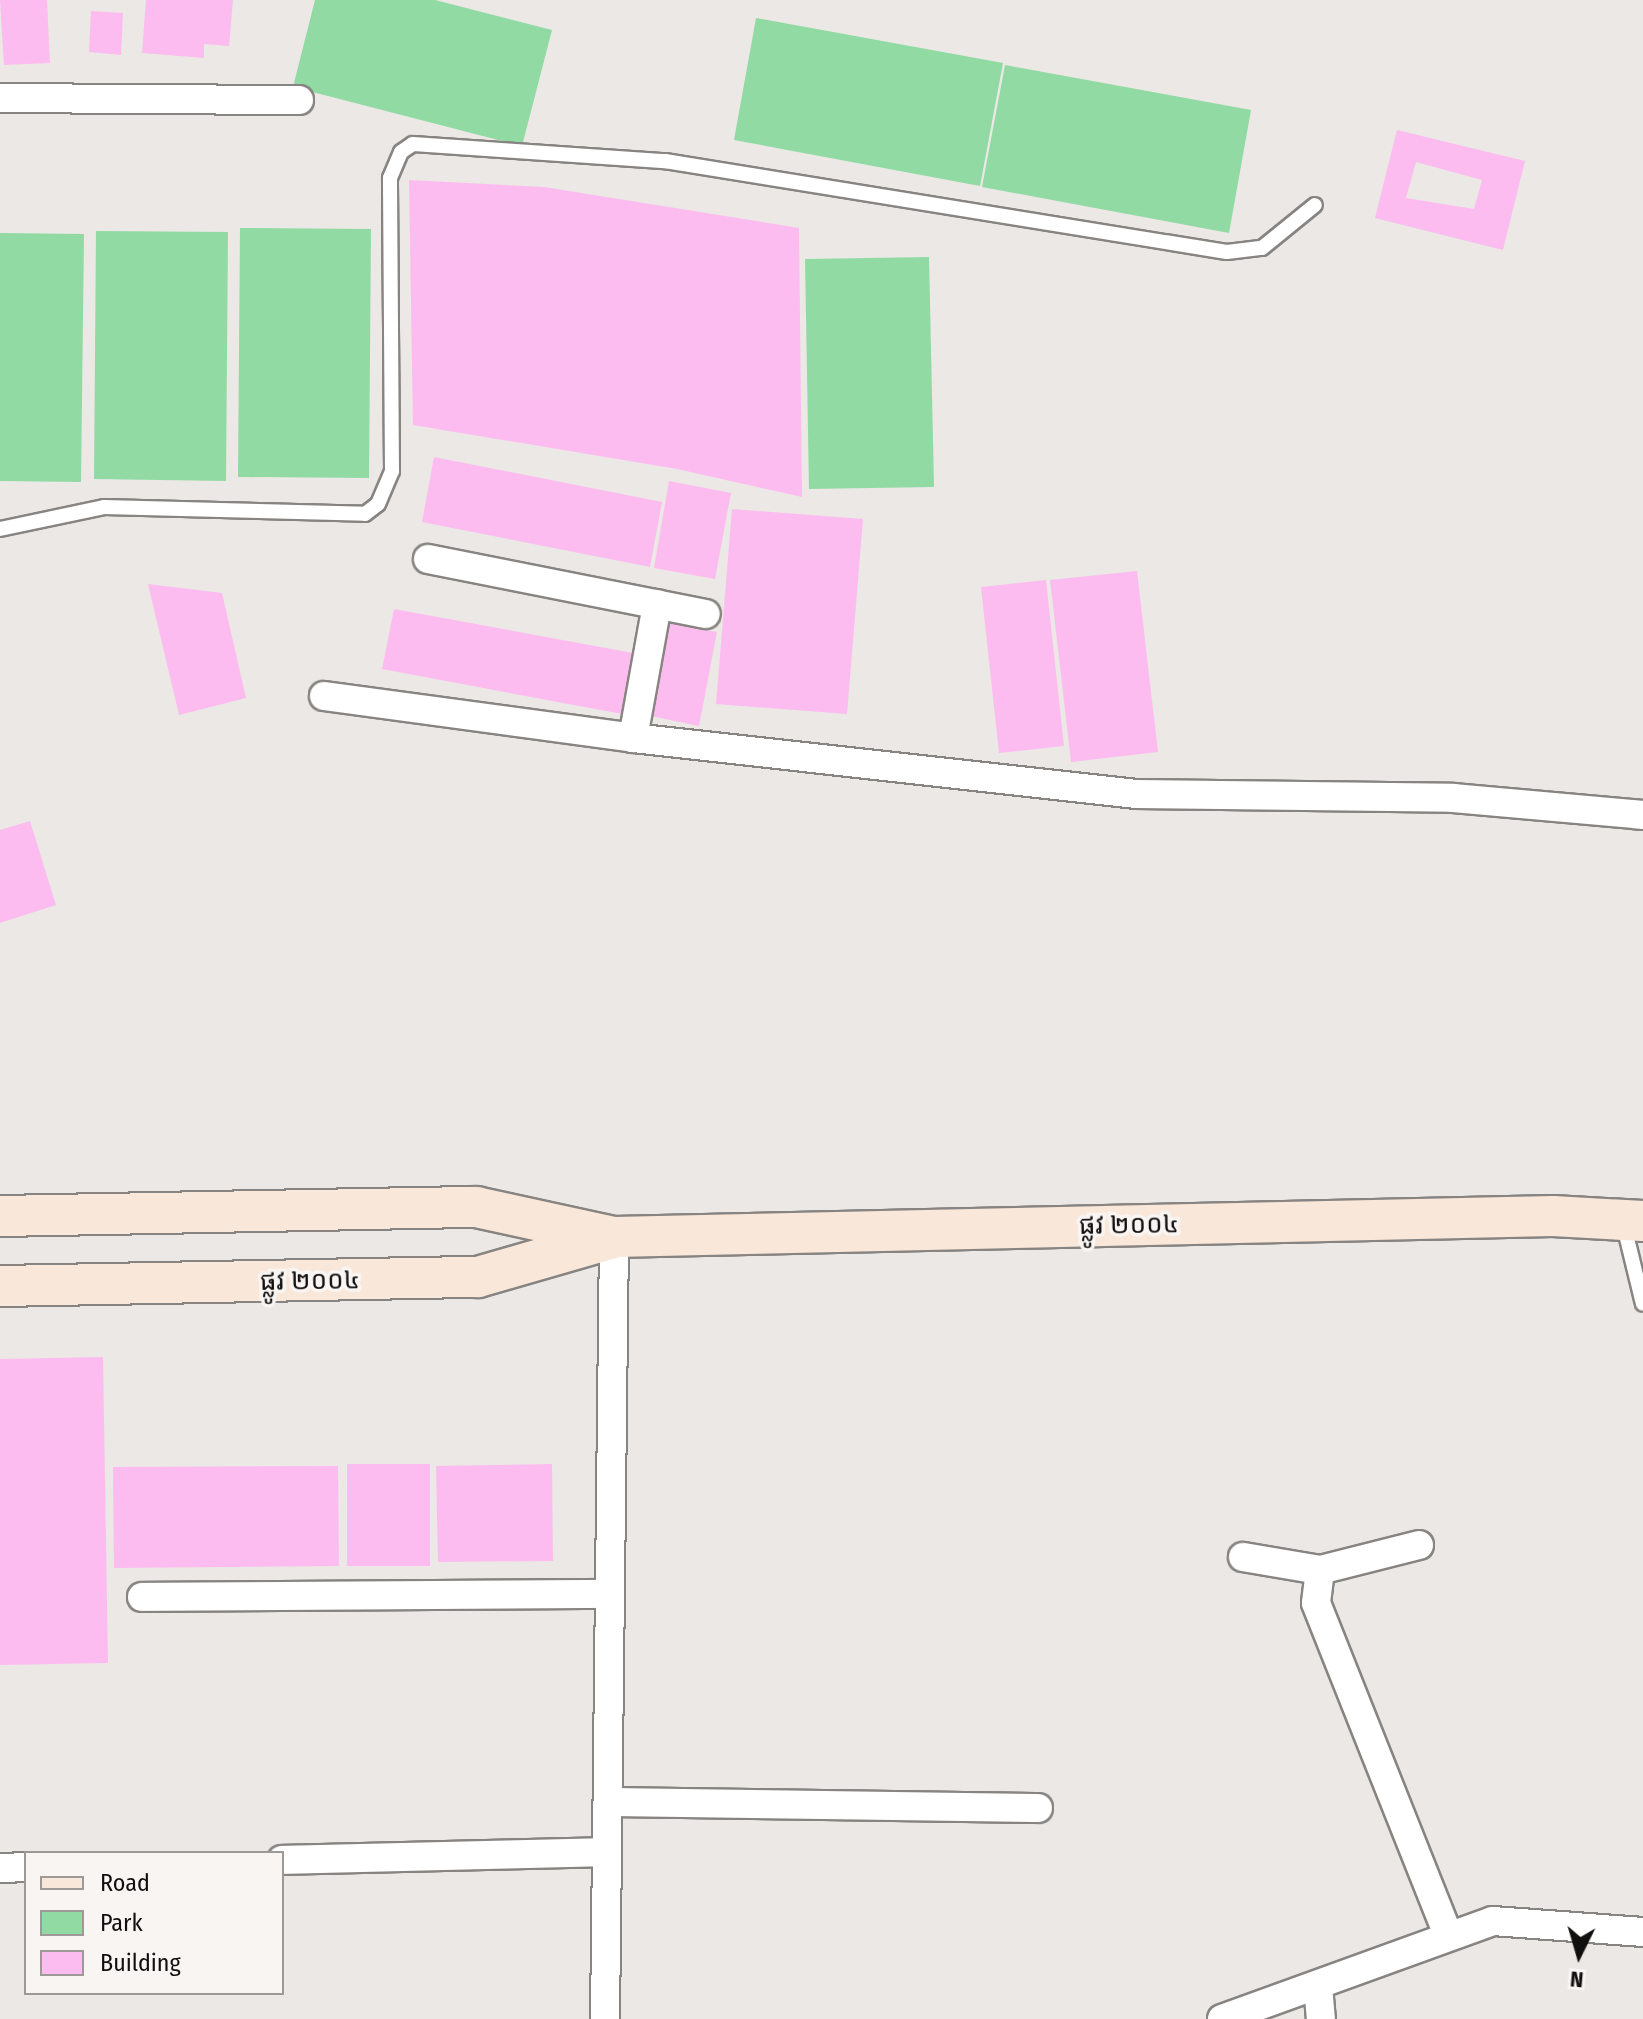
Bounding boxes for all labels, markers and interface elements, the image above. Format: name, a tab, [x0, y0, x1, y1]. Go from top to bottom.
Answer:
street label: ផ្លូវ ២០០៤	[1079, 1209, 1179, 1241]
street label: ផ្លូវ ២០០៤	[260, 1265, 360, 1297]
legend	[24, 1851, 284, 1995]
text: Road	[100, 1869, 150, 1897]
text: Park	[100, 1909, 143, 1937]
north arrow	[1539, 1915, 1619, 1995]
text: Building	[100, 1949, 181, 1977]
text: N	[1569, 1965, 1585, 1993]

